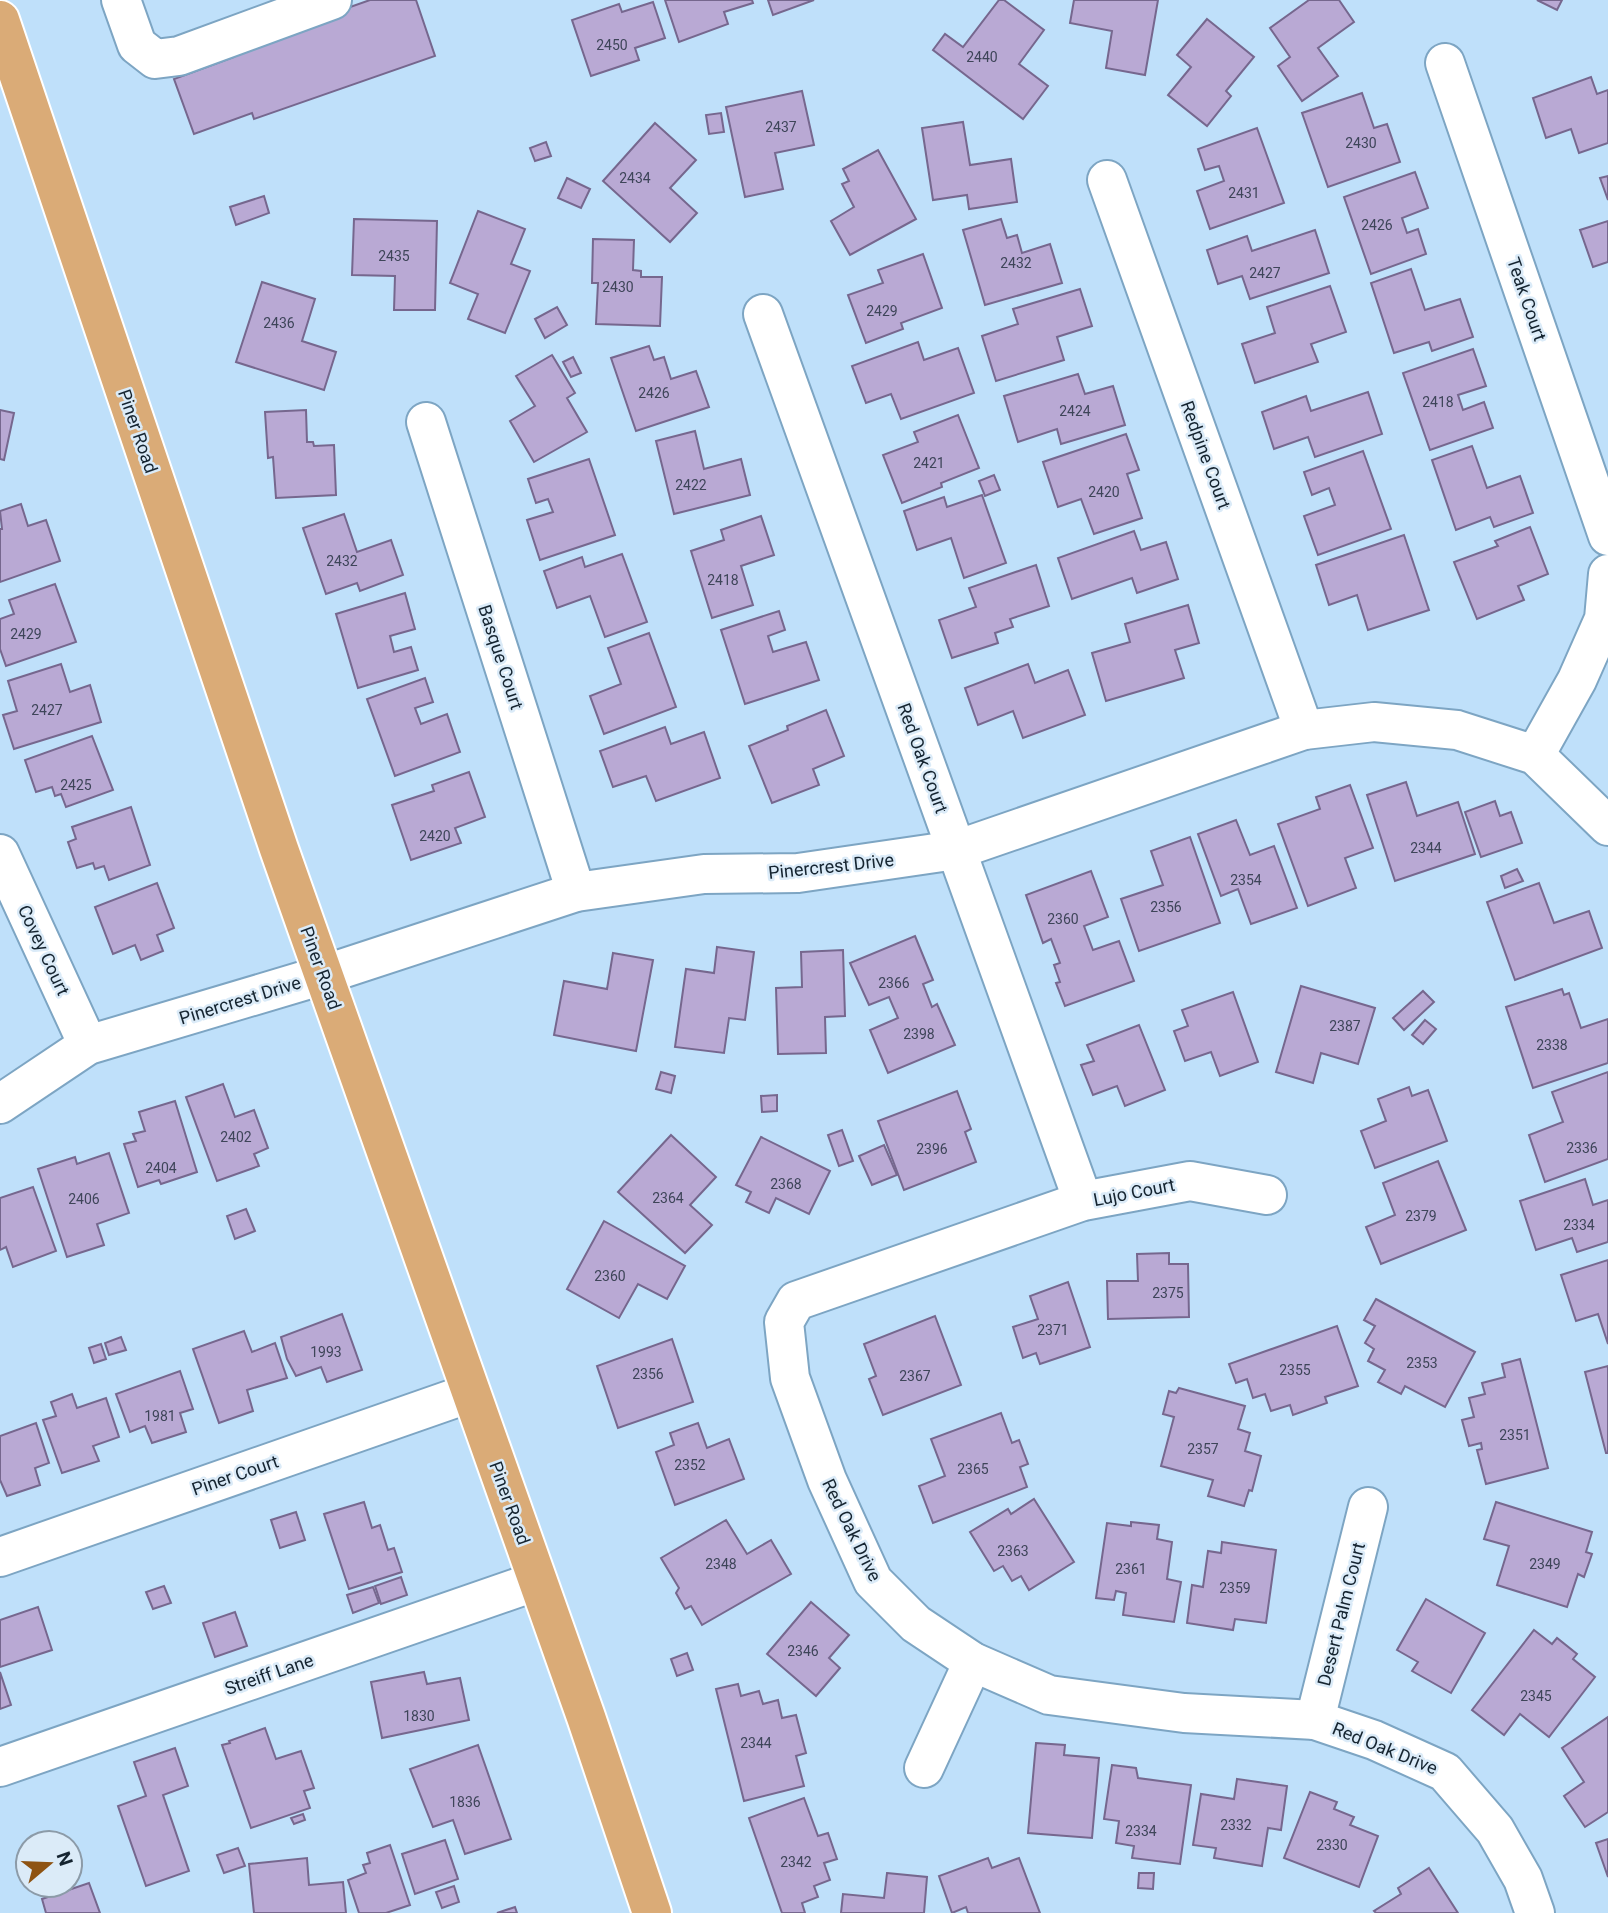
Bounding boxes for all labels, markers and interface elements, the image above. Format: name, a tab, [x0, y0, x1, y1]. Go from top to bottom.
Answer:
house number: 2450	[596, 37, 628, 53]
house number: 2440	[966, 49, 998, 65]
house number: 2437	[765, 119, 797, 135]
house number: 2430	[1345, 135, 1377, 151]
house number: 2434	[619, 170, 651, 186]
house number: 2431	[1228, 185, 1260, 201]
house number: 2426	[1361, 217, 1393, 233]
house number: 2435	[378, 248, 410, 264]
street label: Teak Court	[1503, 254, 1551, 344]
house number: 2432	[1000, 255, 1032, 271]
house number: 2427	[1249, 265, 1281, 281]
house number: 2430	[602, 279, 634, 295]
house number: 2429	[866, 303, 898, 319]
house number: 2436	[263, 315, 295, 331]
house number: 2426	[638, 385, 670, 401]
street label: Piner Road	[114, 386, 162, 476]
house number: 2418	[1422, 394, 1454, 410]
street label: Redpine Court	[1177, 398, 1235, 512]
house number: 2424	[1059, 403, 1091, 419]
house number: 2421	[913, 455, 945, 471]
house number: 2422	[675, 477, 707, 493]
house number: 2420	[1088, 484, 1120, 500]
house number: 2432	[326, 553, 358, 569]
house number: 2418	[707, 572, 739, 588]
street label: Basque Court	[474, 602, 528, 712]
house number: 2429	[10, 626, 42, 642]
street label: Red Oak Court	[893, 700, 953, 816]
house number: 2427	[31, 702, 63, 718]
house number: 2425	[60, 777, 92, 793]
house number: 2420	[419, 828, 451, 844]
house number: 2344	[1410, 840, 1442, 856]
street label: Pinercrest Drive	[767, 849, 895, 883]
house number: 2354	[1230, 872, 1262, 888]
house number: 2356	[1150, 899, 1182, 915]
street label: Covey Court	[14, 902, 74, 999]
house number: 2360	[1047, 911, 1079, 927]
street label: Piner Road	[296, 923, 346, 1013]
street label: Pinercrest Drive	[177, 972, 303, 1028]
house number: 2366	[878, 975, 910, 991]
house number: 2387	[1329, 1018, 1361, 1034]
house number: 2398	[903, 1026, 935, 1042]
house number: 2338	[1536, 1037, 1568, 1053]
house number: 2402	[220, 1129, 252, 1145]
house number: 2336	[1566, 1140, 1598, 1156]
house number: 2396	[916, 1141, 948, 1157]
house number: 2404	[145, 1160, 177, 1176]
street label: Lujo Court	[1091, 1174, 1177, 1210]
house number: 2368	[770, 1176, 802, 1192]
house number: 2364	[652, 1190, 684, 1206]
house number: 2406	[68, 1191, 100, 1207]
house number: 2379	[1405, 1208, 1437, 1224]
house number: 2334	[1563, 1217, 1595, 1233]
house number: 2360	[594, 1268, 626, 1284]
house number: 2375	[1152, 1285, 1184, 1301]
house number: 2371	[1037, 1322, 1069, 1338]
house number: 1993	[310, 1344, 342, 1360]
house number: 2353	[1406, 1355, 1438, 1371]
house number: 2355	[1279, 1362, 1311, 1378]
house number: 2356	[632, 1366, 664, 1382]
house number: 2367	[899, 1368, 931, 1384]
house number: 1981	[144, 1408, 176, 1424]
house number: 2351	[1499, 1427, 1531, 1443]
house number: 2357	[1187, 1441, 1219, 1457]
street label: Piner Court	[189, 1450, 281, 1500]
house number: 2352	[674, 1457, 706, 1473]
street label: Piner Road	[485, 1458, 535, 1548]
house number: 2365	[957, 1461, 989, 1477]
street label: Red Oak Drive	[818, 1475, 886, 1585]
street label: Desert Palm Court	[1313, 1540, 1369, 1688]
house number: 2363	[997, 1543, 1029, 1559]
house number: 2348	[705, 1556, 737, 1572]
house number: 2349	[1529, 1556, 1561, 1572]
house number: 2361	[1115, 1561, 1147, 1577]
house number: 2359	[1219, 1580, 1251, 1596]
house number: 2346	[787, 1643, 819, 1659]
street label: Streiff Lane	[222, 1649, 316, 1699]
house number: 2345	[1520, 1688, 1552, 1704]
house number: 1830	[403, 1708, 435, 1724]
street label: Red Oak Drive	[1329, 1717, 1441, 1779]
house number: 2344	[740, 1735, 772, 1751]
house number: 1836	[449, 1794, 481, 1810]
house number: 2332	[1220, 1817, 1252, 1833]
house number: 2334	[1125, 1823, 1157, 1839]
north arrow	[14, 1829, 84, 1899]
house number: 2330	[1316, 1837, 1348, 1853]
text: N	[52, 1849, 78, 1869]
house number: 2342	[780, 1854, 812, 1870]

